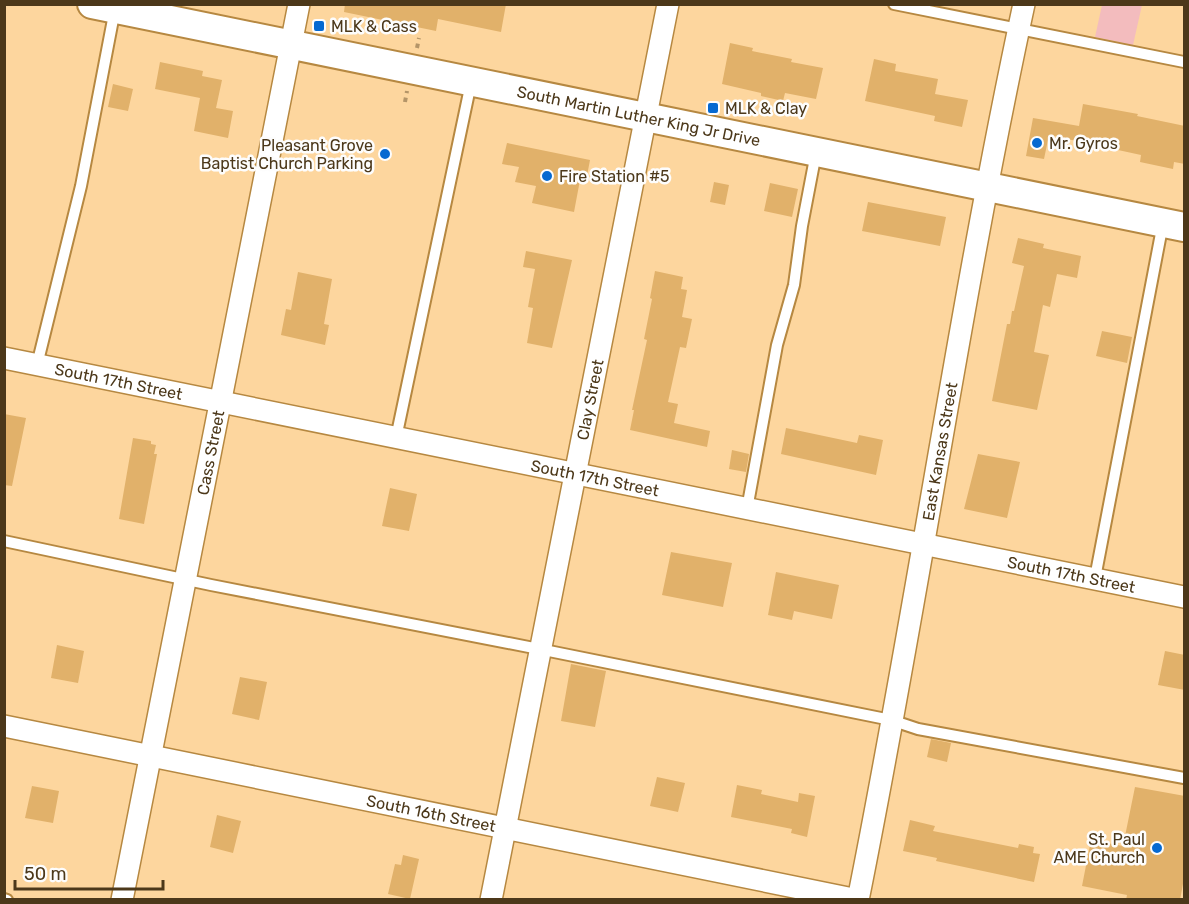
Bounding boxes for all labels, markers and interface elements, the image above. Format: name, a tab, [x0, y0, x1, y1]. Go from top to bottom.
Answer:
place label: MLK & Cass	[331, 17, 417, 36]
marker: MLK & Cass	[312, 19, 326, 33]
street label: South Martin Luther King Jr Drive	[515, 82, 762, 150]
place label: MLK & Clay	[725, 99, 807, 118]
marker: MLK & Clay	[706, 101, 720, 115]
place label: Mr. Gyros	[1049, 134, 1118, 153]
place label: Pleasant Grove Baptist Church Parking	[201, 136, 373, 173]
marker: Mr. Gyros	[1030, 136, 1044, 150]
marker: Pleasant Grove Baptist Church Parking	[378, 147, 392, 161]
place label: Fire Station #5	[559, 167, 670, 186]
marker: Fire Station #5	[540, 169, 554, 183]
street label: Clay Street	[573, 358, 607, 442]
street label: South 17th Street	[53, 359, 184, 403]
street label: East Kansas Street	[918, 381, 961, 522]
street label: Cass Street	[193, 409, 228, 497]
street label: South 17th Street	[529, 455, 661, 500]
street label: South 17th Street	[1006, 552, 1137, 596]
street label: South 16th Street	[365, 791, 498, 835]
place label: St. Paul AME Church	[1053, 830, 1145, 867]
marker: St. Paul AME Church	[1150, 841, 1164, 855]
scale bar	[15, 853, 164, 891]
text: 50 m	[24, 863, 67, 885]

